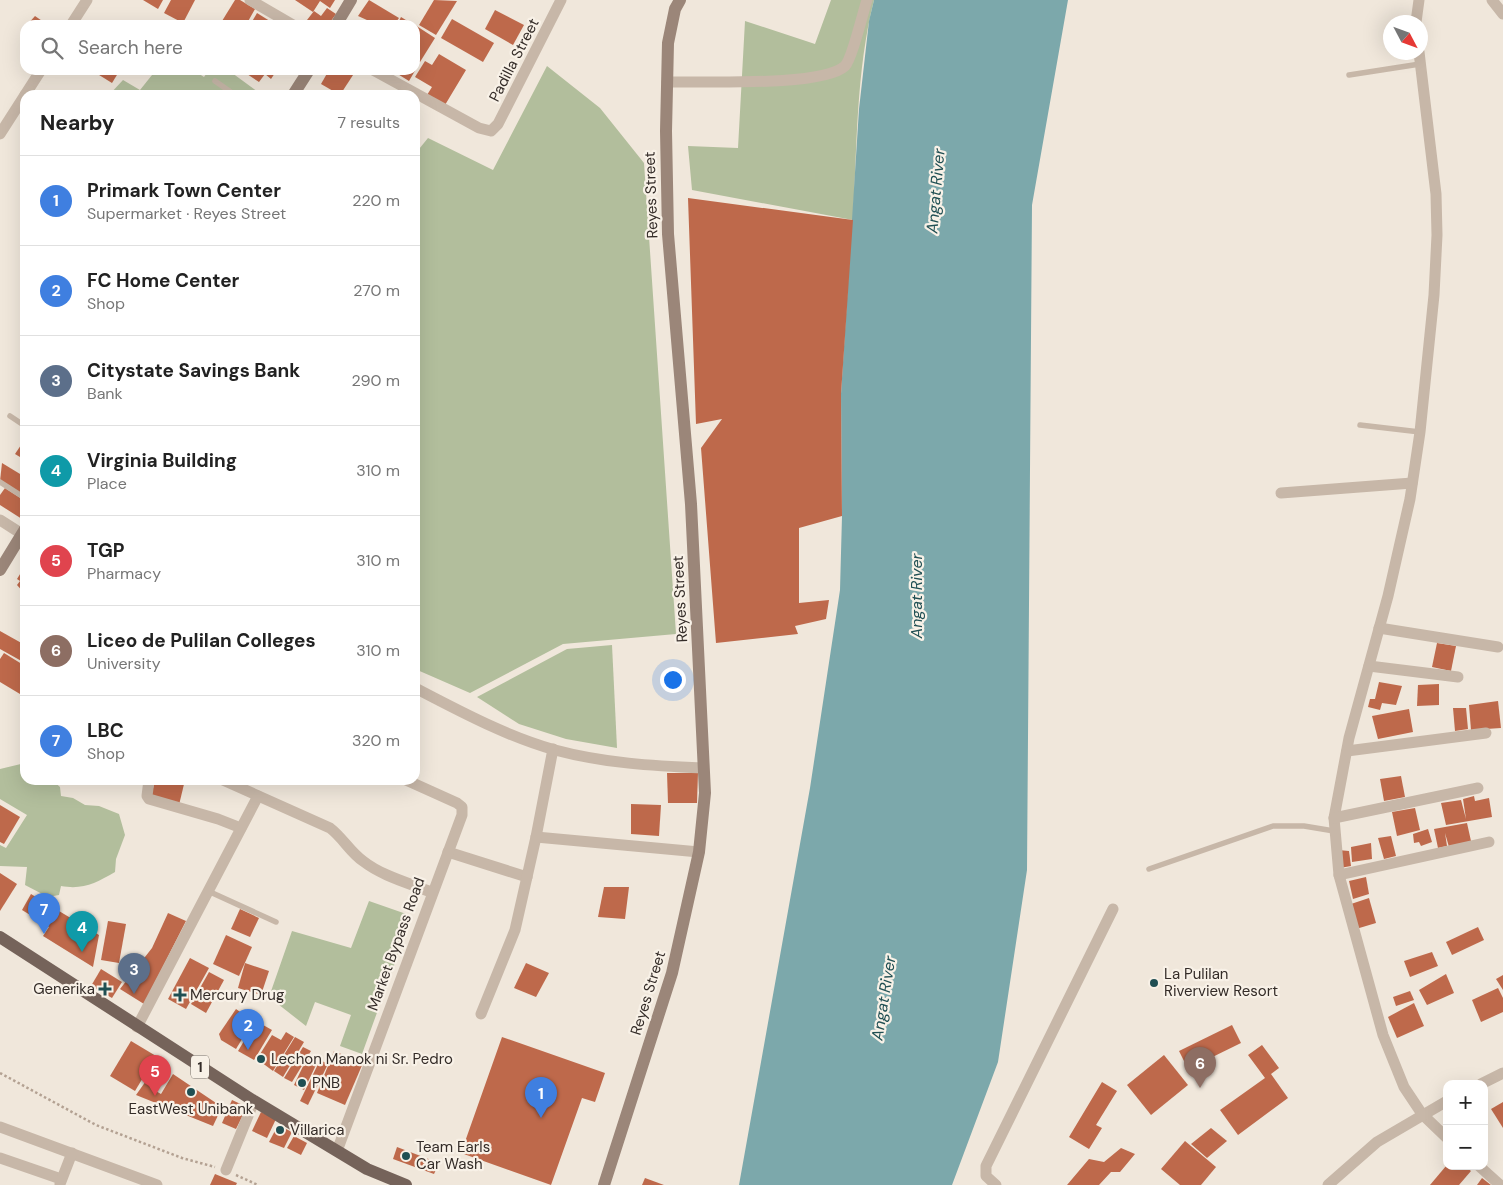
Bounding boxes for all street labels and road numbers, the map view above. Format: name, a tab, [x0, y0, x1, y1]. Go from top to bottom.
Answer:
street label: Padilla Street	[484, 15, 544, 105]
street label: Reyes Street	[639, 151, 663, 239]
street label: Reyes Street	[668, 555, 692, 643]
street label: Market Bypass Road	[363, 875, 429, 1013]
street label: Reyes Street	[626, 948, 670, 1037]
road number: 1	[191, 1056, 209, 1078]

